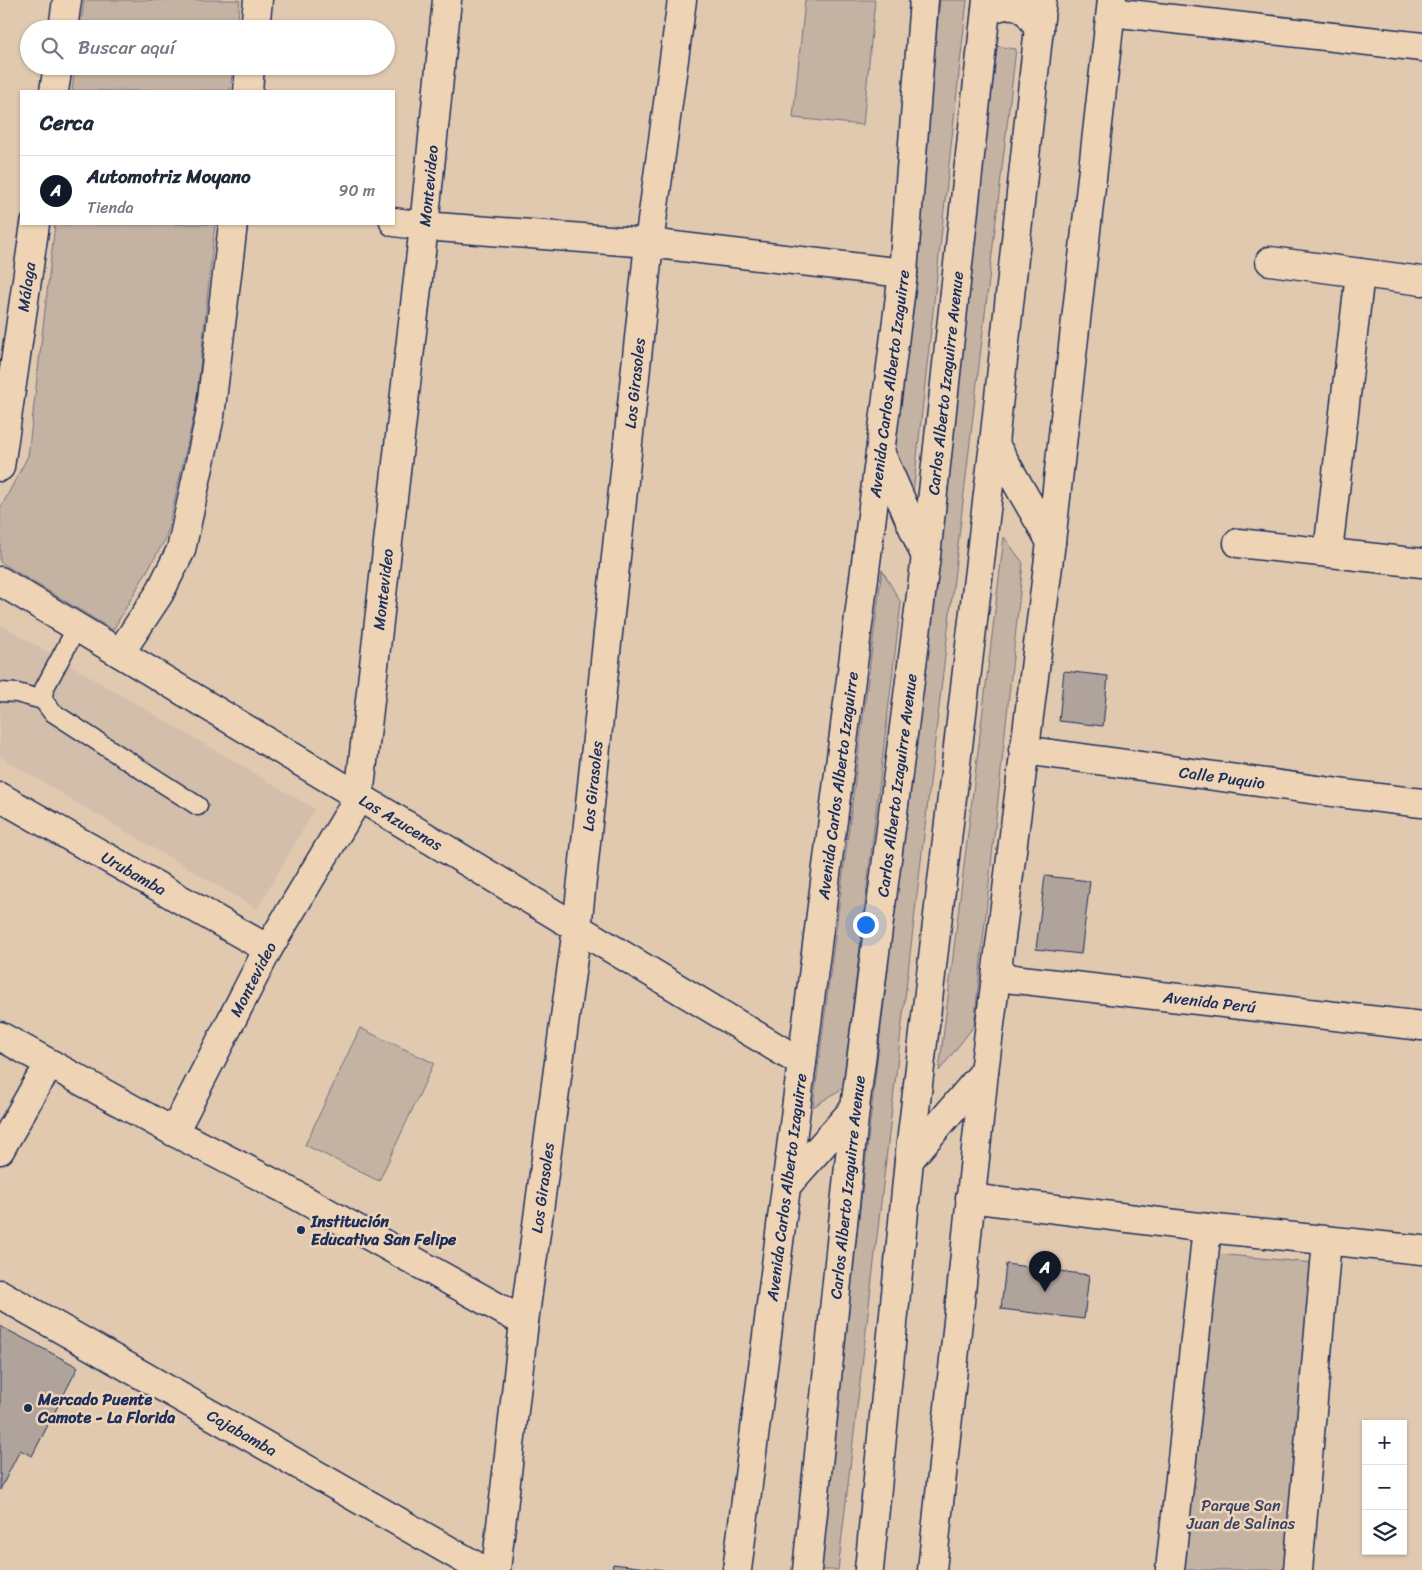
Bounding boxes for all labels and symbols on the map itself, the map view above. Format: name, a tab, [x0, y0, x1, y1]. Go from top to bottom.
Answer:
street label: Montevideo	[410, 144, 447, 228]
street label: Málaga	[9, 259, 44, 314]
street label: Avenida Carlos Alberto Izaguirre	[860, 268, 918, 500]
street label: Carlos Alberto Izaguirre Avenue	[919, 270, 972, 497]
street label: Los Girasoles	[616, 336, 654, 430]
street label: Montevideo	[364, 547, 402, 632]
street label: Avenida Carlos Alberto Izaguirre	[809, 670, 867, 902]
street label: Carlos Alberto Izaguirre Avenue	[868, 672, 926, 899]
street label: Los Girasoles	[573, 739, 612, 833]
street label: Calle Puquio	[1177, 757, 1267, 798]
street label: Las Azucenas	[353, 786, 449, 859]
street label: Urubamba	[95, 843, 172, 904]
your location	[853, 912, 879, 938]
street label: Montevideo	[221, 936, 285, 1022]
street label: Avenida Perú	[1161, 982, 1258, 1022]
street label: Avenida Carlos Alberto Izaguirre	[757, 1071, 815, 1304]
street label: Carlos Alberto Izaguirre Avenue	[821, 1073, 874, 1300]
street label: Los Girasoles	[522, 1140, 563, 1235]
place label: Institución Educativa San Felipe	[310, 1207, 457, 1254]
marker: Institución Educativa San Felipe	[295, 1224, 307, 1236]
pin: A	[1029, 1251, 1061, 1292]
place label: Mercado Puente Camote - La Florida	[37, 1385, 175, 1432]
street label: Cajabamba	[201, 1401, 283, 1465]
marker: Mercado Puente Camote - La Florida	[22, 1402, 34, 1414]
park label: Parque San Juan de Salinas	[1186, 1491, 1296, 1538]

